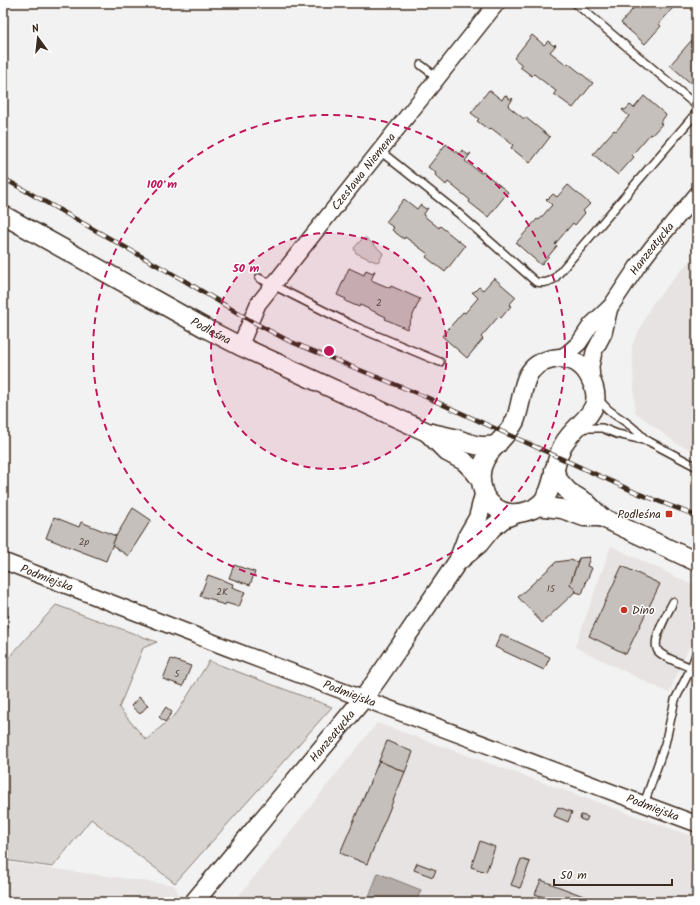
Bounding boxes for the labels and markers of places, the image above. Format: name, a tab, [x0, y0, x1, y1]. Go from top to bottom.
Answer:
centre of rings	[322, 344, 336, 358]
place label: Podleśna	[618, 505, 661, 524]
marker: Podleśna	[664, 509, 674, 519]
place label: Dino	[632, 601, 654, 620]
marker: Dino	[619, 605, 629, 615]

